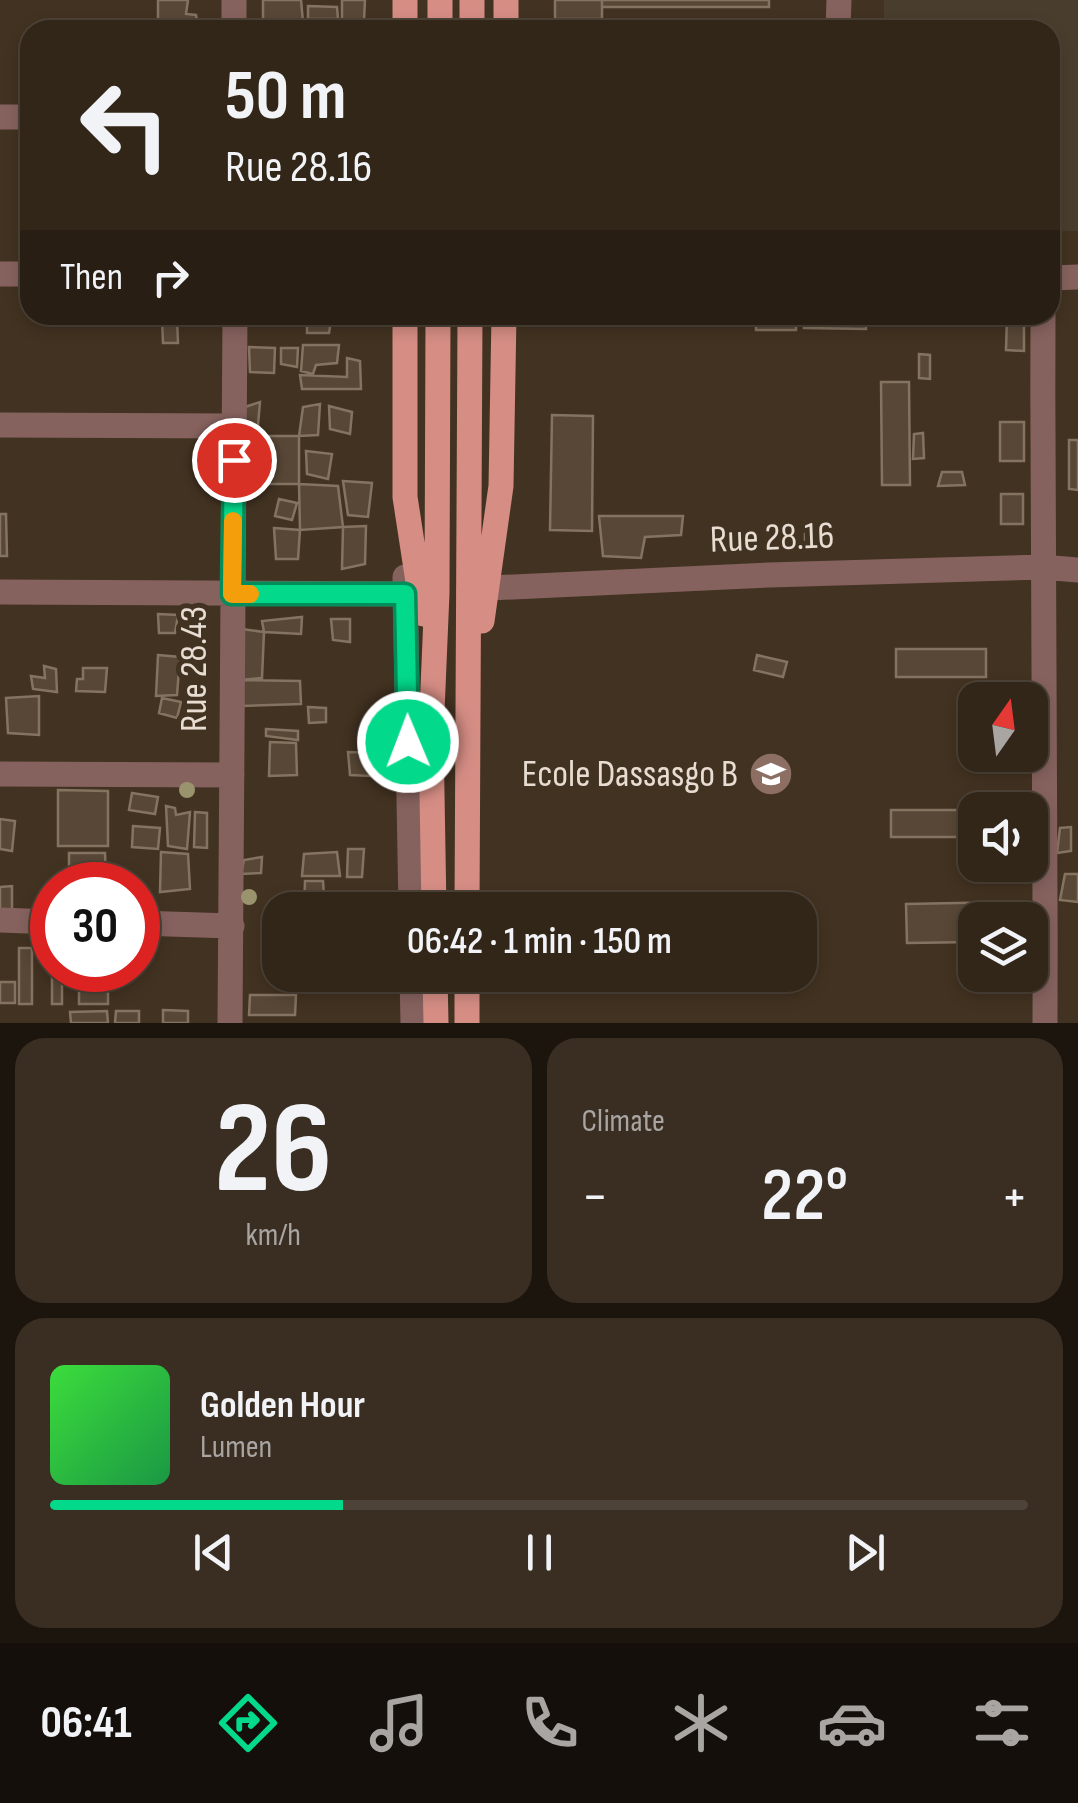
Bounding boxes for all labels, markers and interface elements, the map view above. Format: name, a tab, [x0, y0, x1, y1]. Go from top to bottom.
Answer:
text: 50 m	[225, 55, 346, 139]
icon: left	[60, 60, 190, 190]
text: Rue 28.16	[225, 140, 372, 195]
icon: right	[143, 250, 198, 305]
text: Then	[60, 255, 123, 300]
pin	[192, 418, 277, 503]
icon: arrive	[207, 433, 262, 488]
street label: Rue 28.16	[709, 513, 835, 563]
street label: Rue 28.43	[172, 606, 217, 732]
north arrow	[958, 682, 1048, 772]
map controls	[958, 682, 1048, 992]
position arrow	[356, 690, 460, 794]
school or university icon: Ecole Dassasgo B	[748, 751, 794, 797]
place label: Ecole Dassasgo B	[522, 752, 738, 797]
button: sound	[958, 792, 1048, 882]
speed limit sign: 30	[30, 862, 160, 992]
button: layers	[958, 902, 1048, 992]
text: 06:42 · 1 min · 150 m	[407, 919, 672, 964]
text: 26	[214, 1073, 332, 1229]
text: Climate	[582, 1102, 665, 1141]
text: 22°	[761, 1151, 848, 1242]
text: −	[582, 1164, 608, 1231]
text: +	[1001, 1164, 1028, 1231]
text: km/h	[246, 1216, 301, 1255]
text: Golden Hour	[200, 1383, 365, 1428]
text: Lumen	[200, 1428, 272, 1467]
icon: previous	[186, 1525, 241, 1580]
icon: pause	[512, 1525, 567, 1580]
icon: next	[838, 1525, 893, 1580]
icon: directions	[213, 1688, 283, 1758]
icon: music	[364, 1688, 434, 1758]
icon: phone	[515, 1688, 585, 1758]
icon: climate	[666, 1688, 736, 1758]
icon: car	[817, 1688, 887, 1758]
icon: filters	[967, 1688, 1037, 1758]
text: 06:41	[40, 1696, 132, 1751]

